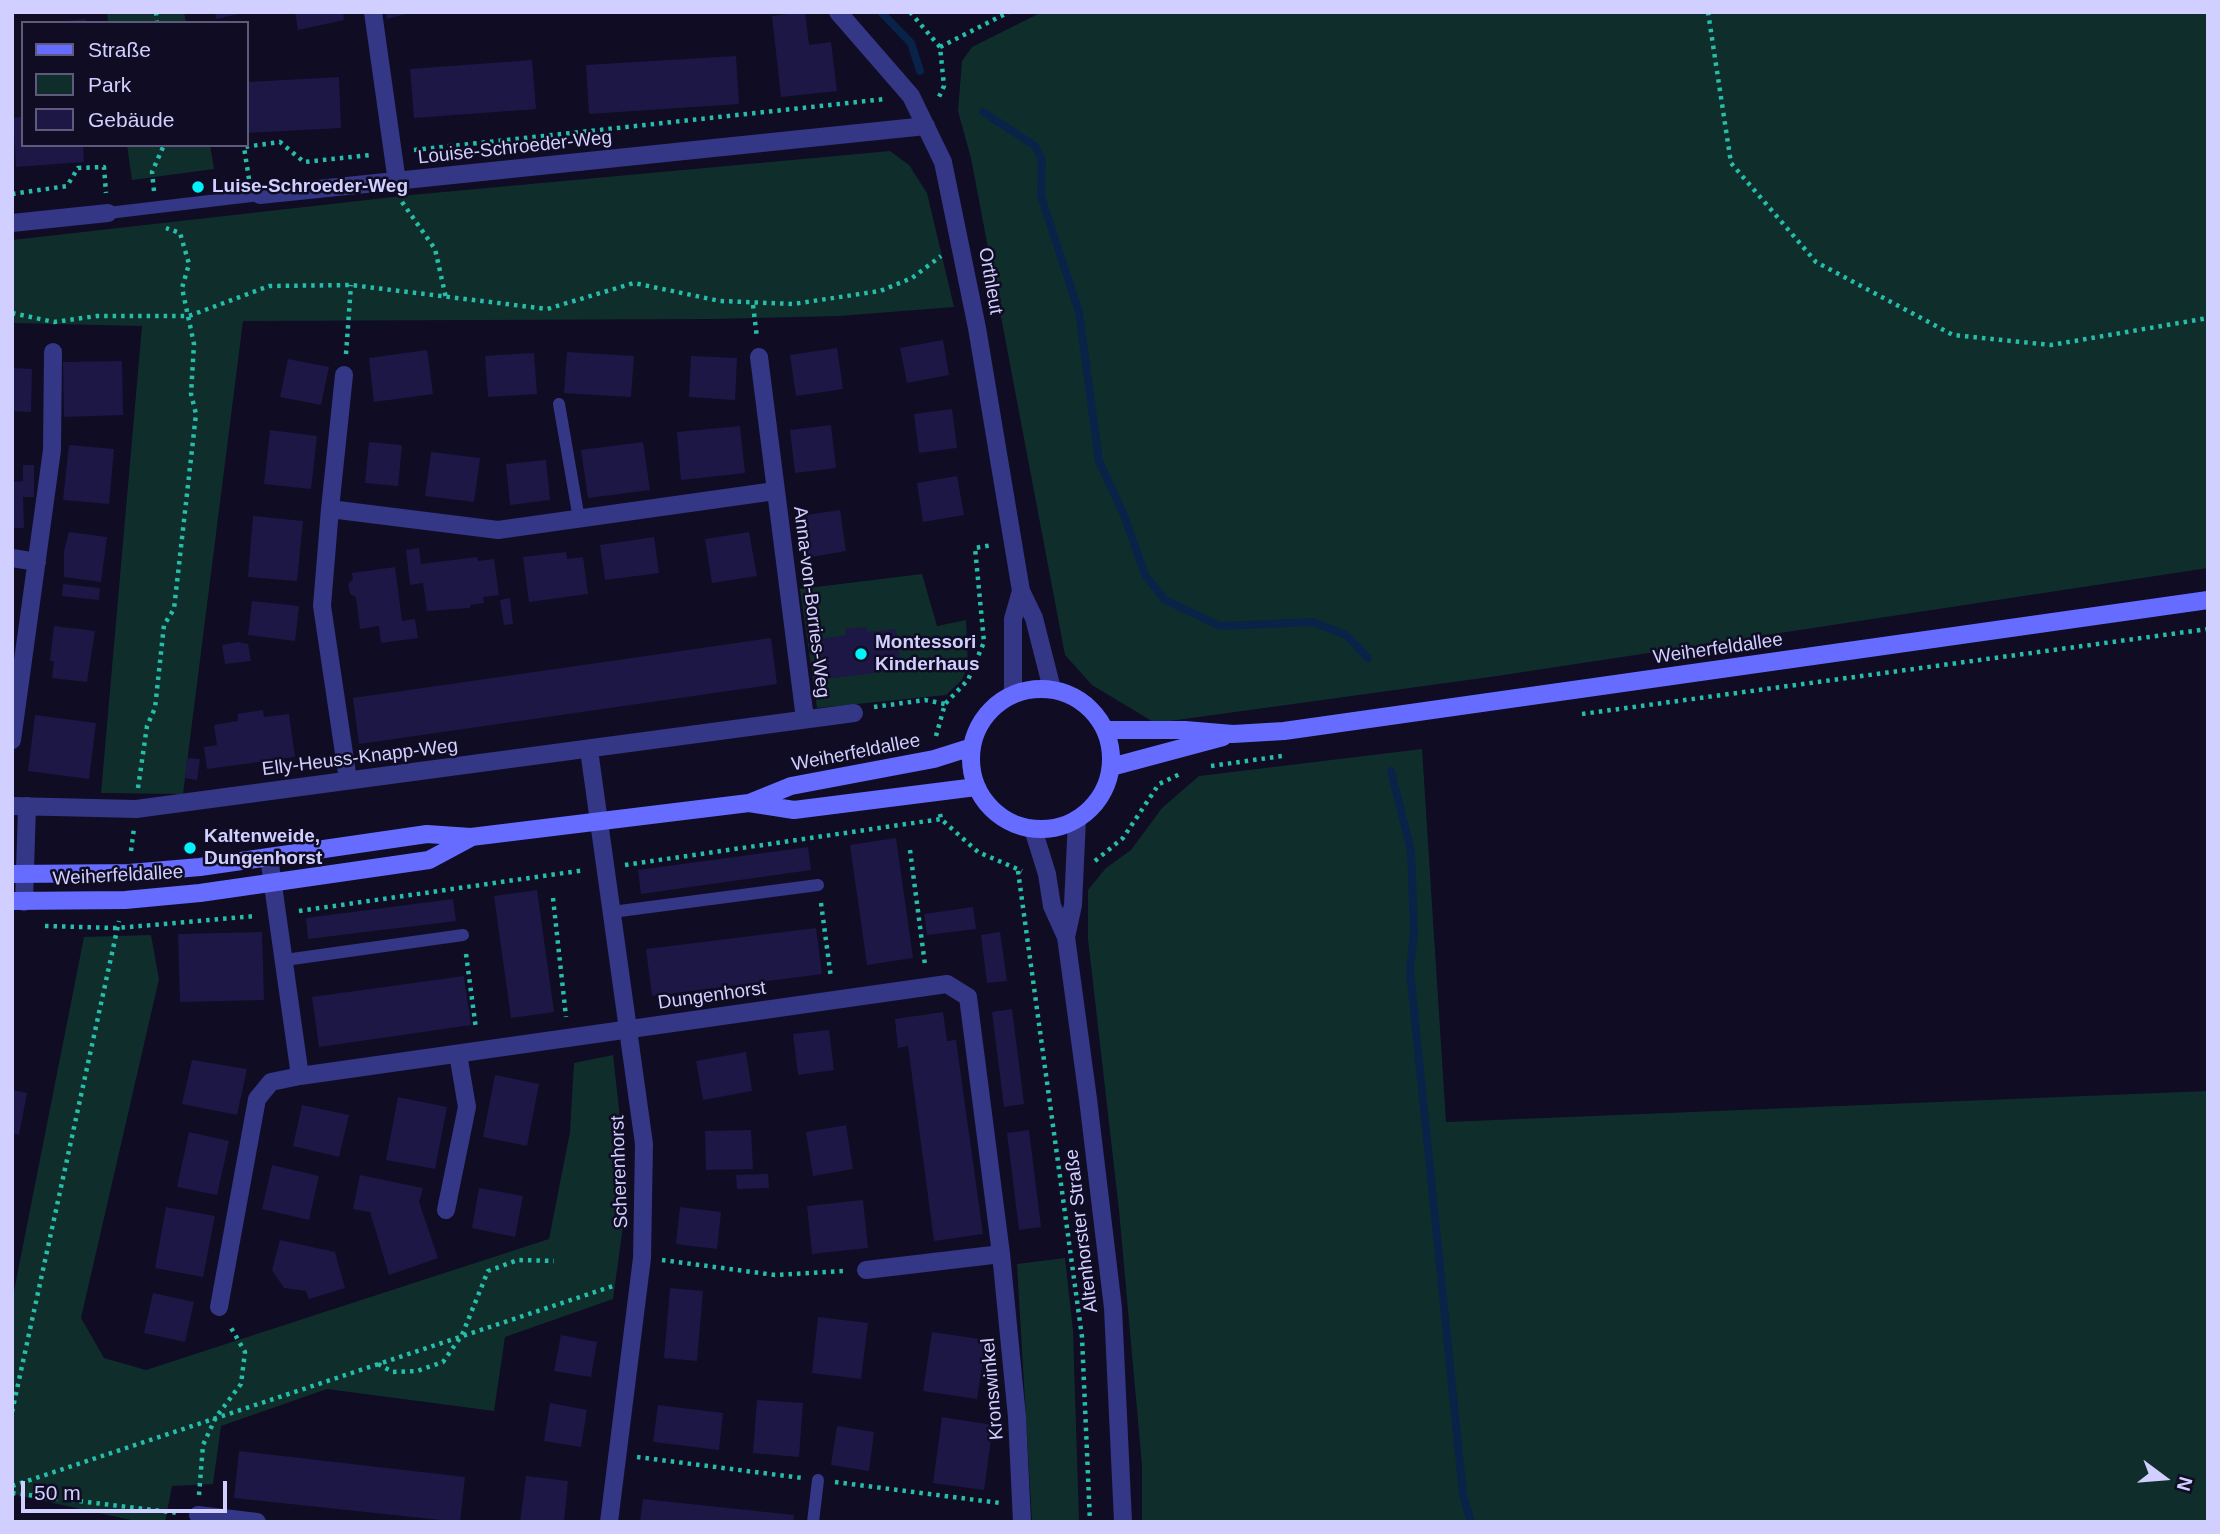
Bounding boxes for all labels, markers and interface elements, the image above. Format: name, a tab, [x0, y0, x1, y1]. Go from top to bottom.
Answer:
legend	[21, 21, 248, 147]
text: Straße	[88, 38, 151, 61]
text: Park	[88, 73, 131, 96]
text: Gebäude	[88, 108, 174, 131]
street label: Louise-Schroeder-Weg	[417, 126, 613, 170]
place label: Luise-Schroeder-Weg	[212, 176, 408, 198]
marker: Luise-Schroeder-Weg	[190, 179, 206, 195]
street label: Orthleut	[973, 246, 1007, 316]
street label: Anna-von-Borries-Weg	[788, 505, 834, 699]
street label: Weiherfeldallee	[1652, 629, 1784, 669]
place label: Montessori Kinderhaus	[875, 632, 980, 676]
marker: Montessori Kinderhaus	[853, 646, 869, 662]
street label: Weiherfeldallee	[790, 729, 922, 777]
street label: Elly-Heuss-Knapp-Weg	[261, 735, 459, 781]
place label: Kaltenweide, Dungenhorst	[204, 826, 322, 870]
marker: Kaltenweide, Dungenhorst	[182, 840, 198, 856]
street label: Weiherfeldallee	[52, 861, 184, 891]
street label: Dungenhorst	[657, 977, 767, 1015]
street label: Scherenhorst	[607, 1115, 633, 1229]
street label: Altenhorster Straße	[1061, 1148, 1103, 1314]
street label: Kronswinkel	[977, 1337, 1009, 1441]
north arrow	[2129, 1443, 2199, 1513]
scale bar	[24, 1468, 231, 1512]
text: N	[2173, 1474, 2197, 1493]
text: 50 m	[34, 1481, 81, 1504]

